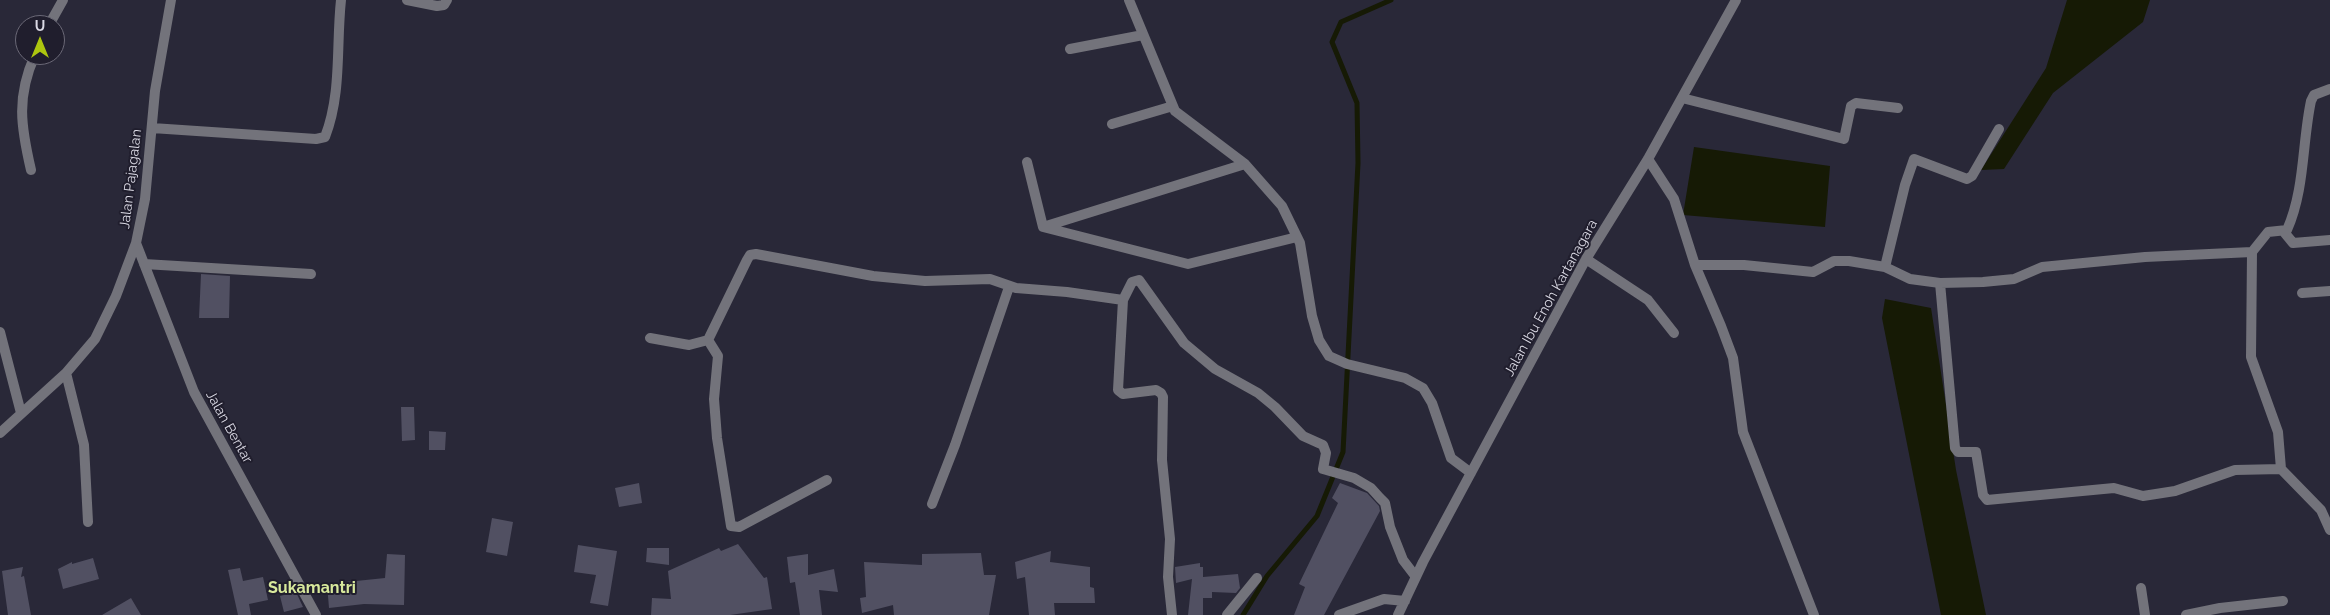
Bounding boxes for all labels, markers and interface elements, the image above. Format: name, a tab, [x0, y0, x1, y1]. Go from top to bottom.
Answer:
north arrow	[15, 15, 65, 65]
text: U	[35, 18, 45, 34]
street label: Jalan Pajagalan	[117, 128, 145, 230]
street label: Jalan Ibu Enoh Kartanagara	[1501, 217, 1601, 379]
street label: Jalan Bentar	[202, 388, 256, 466]
district label: Sukamantri	[268, 578, 356, 598]

